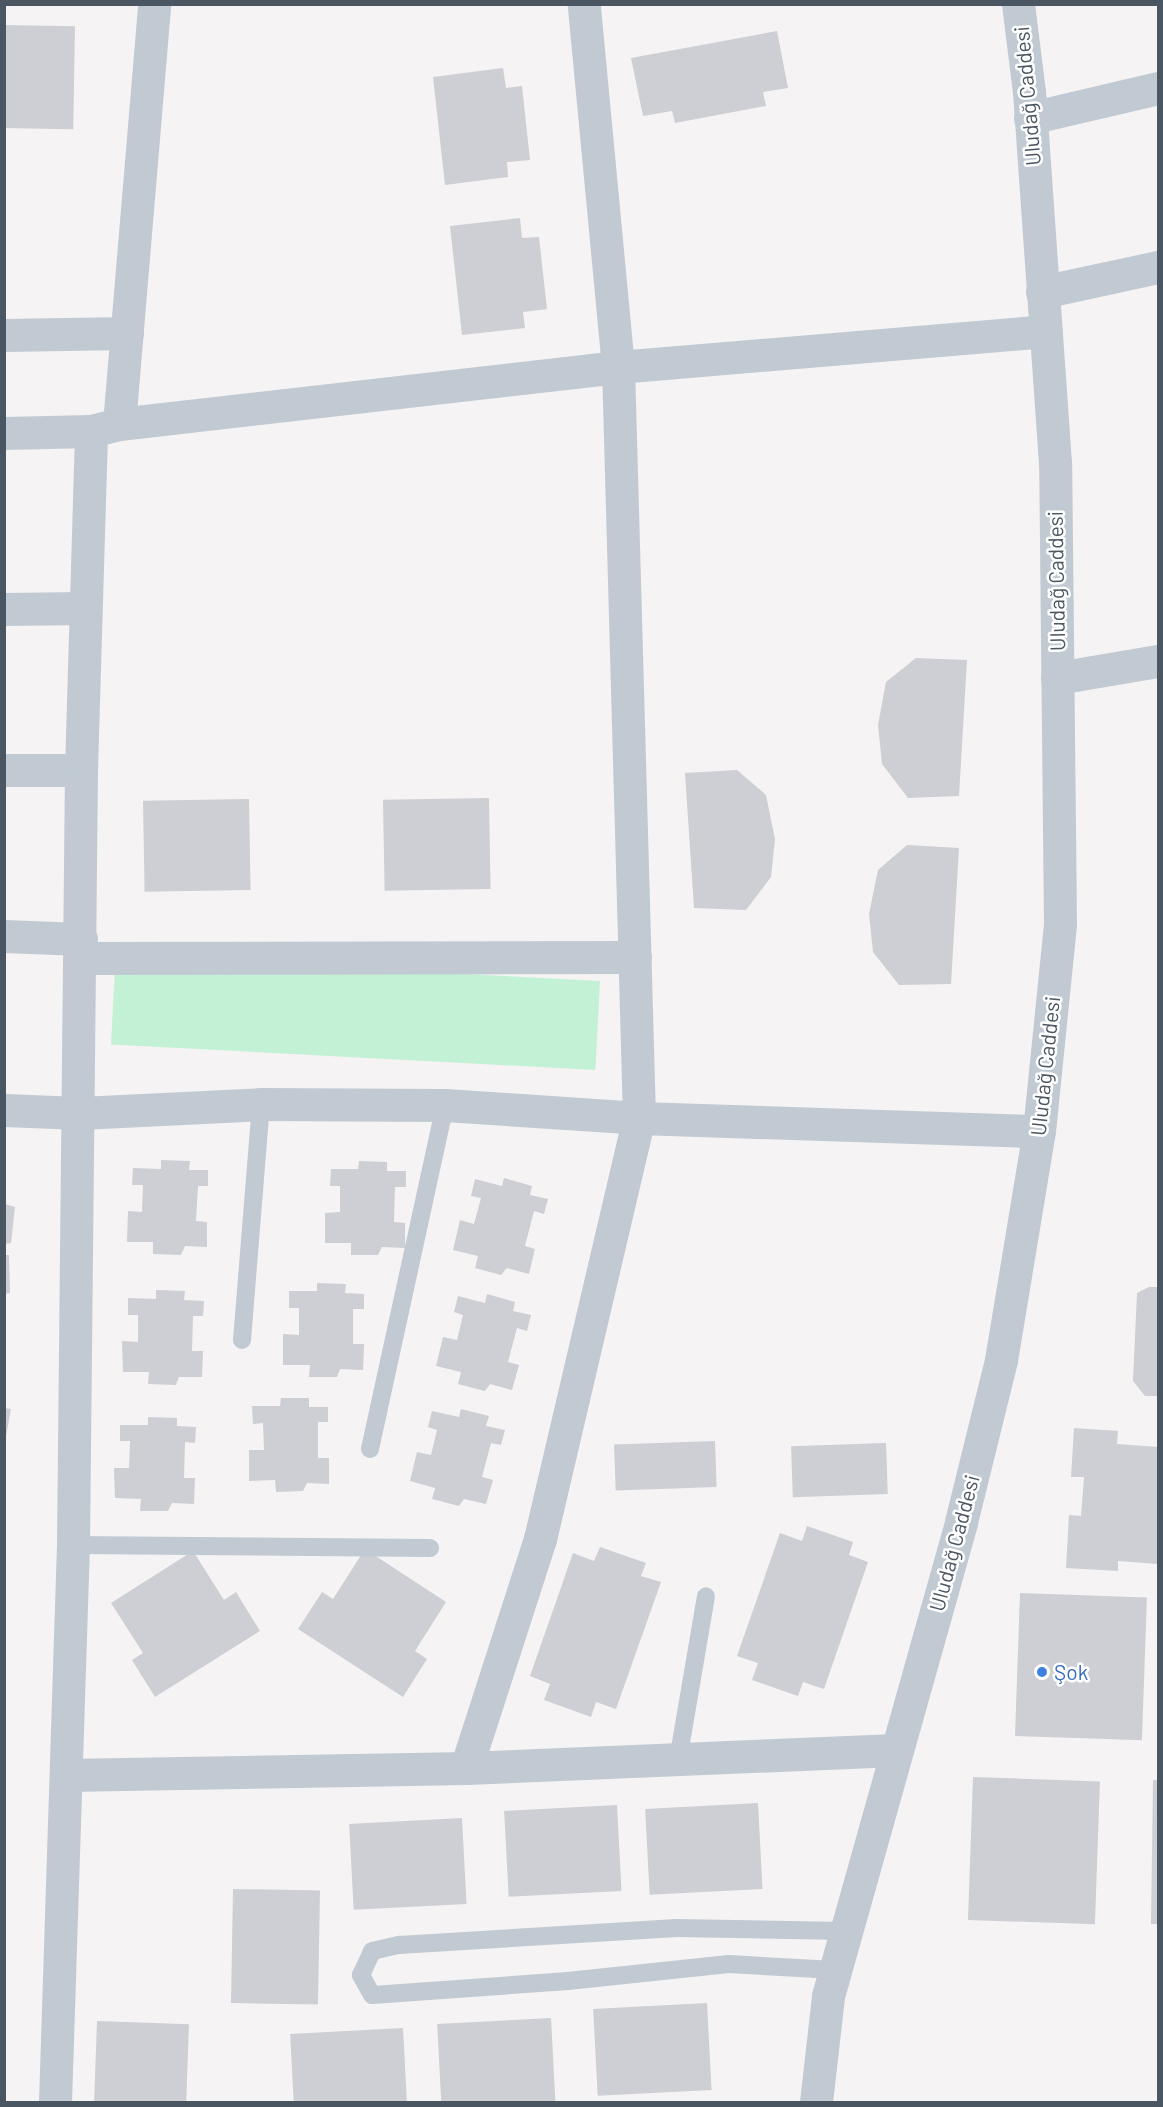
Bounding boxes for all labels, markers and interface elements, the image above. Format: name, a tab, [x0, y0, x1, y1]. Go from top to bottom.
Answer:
street label: Uludağ Caddesi	[1008, 25, 1046, 167]
street label: Uludağ Caddesi	[1042, 511, 1070, 651]
street label: Uludağ Caddesi	[1025, 995, 1065, 1137]
street label: Uludağ Caddesi	[924, 1472, 984, 1614]
place label: Şok	[1054, 1659, 1088, 1685]
marker: Şok	[1035, 1665, 1049, 1679]

